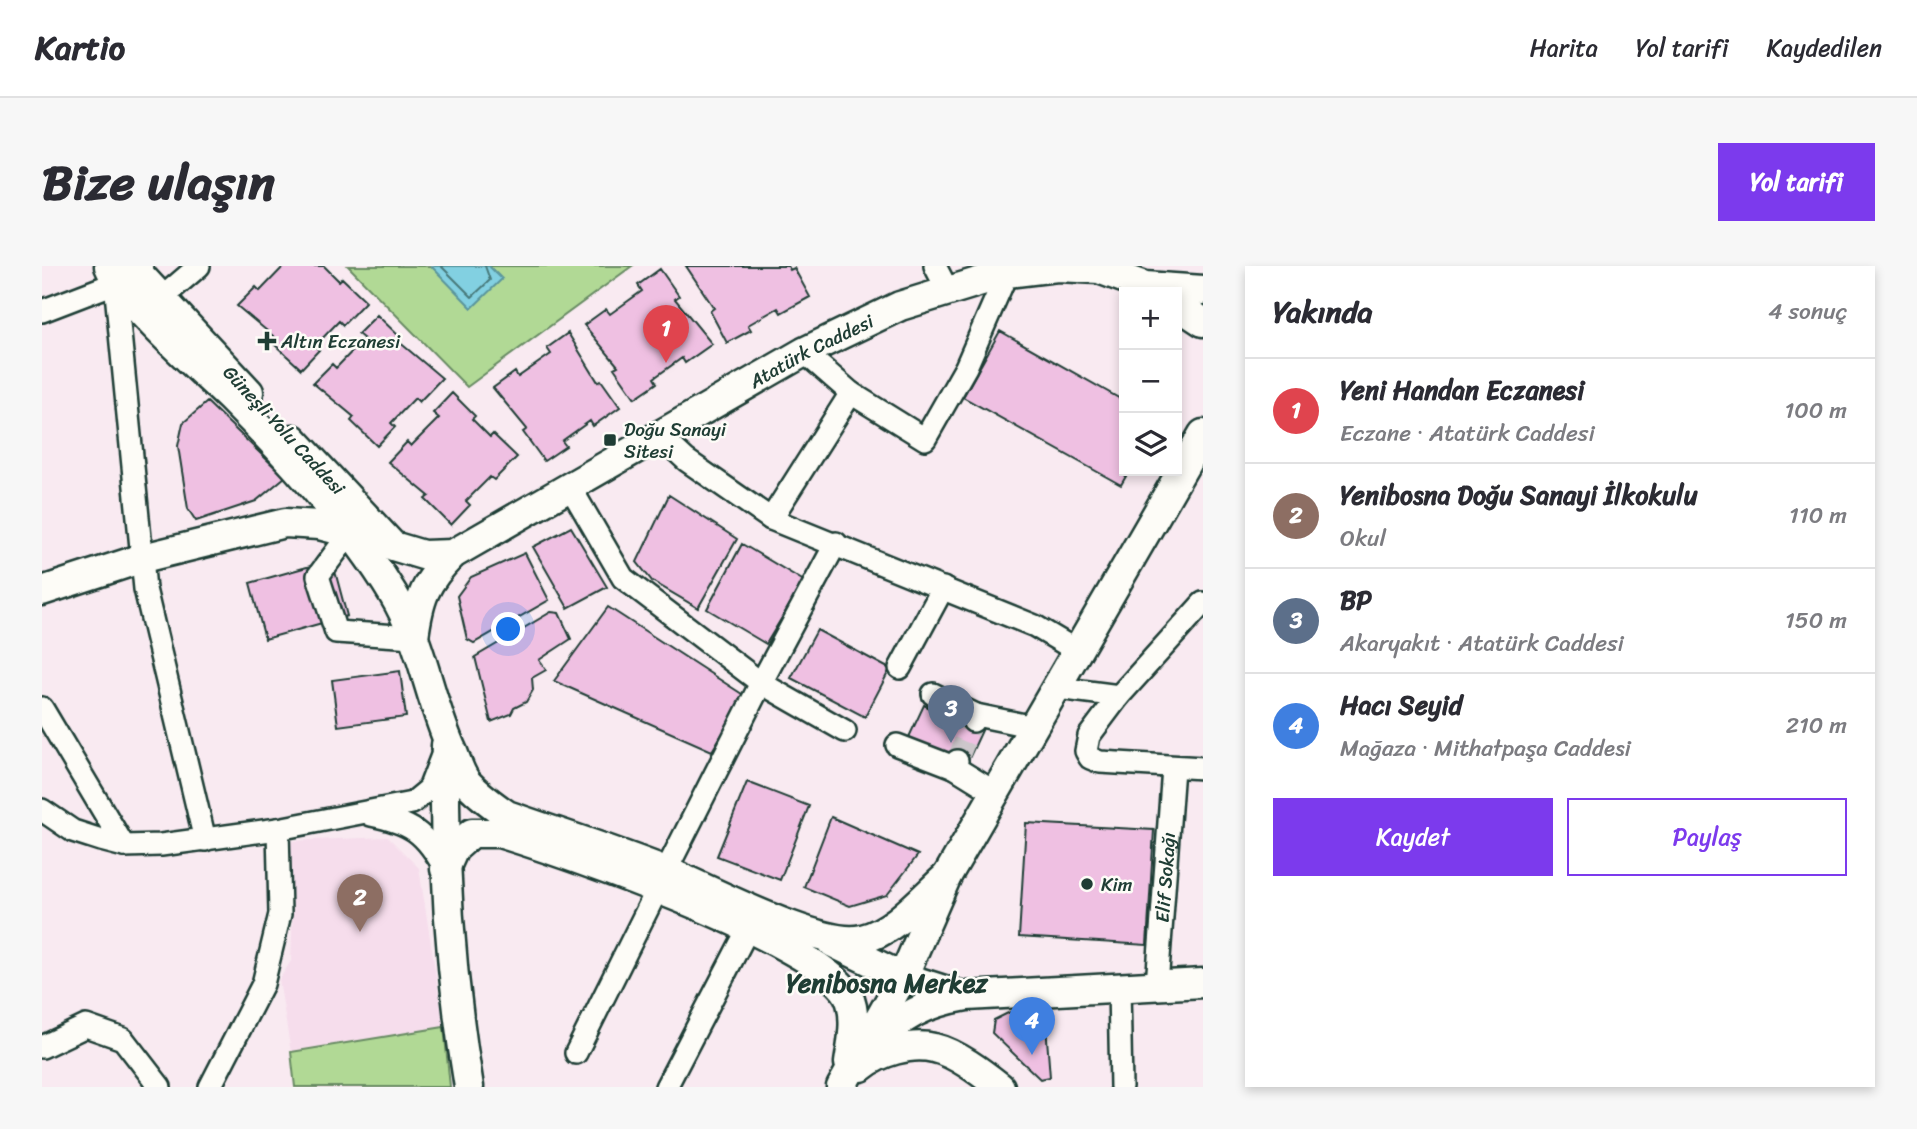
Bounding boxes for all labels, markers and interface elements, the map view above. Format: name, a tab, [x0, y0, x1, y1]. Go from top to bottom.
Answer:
text: Kartio	[35, 19, 125, 77]
text: Harita	[1530, 27, 1598, 69]
text: Yol tarifi	[1636, 27, 1729, 69]
text: Kaydedilen	[1767, 27, 1882, 69]
text: Bize ulaşın	[42, 139, 275, 226]
button: Yol tarifi	[1718, 143, 1875, 221]
text: Yakında	[1273, 285, 1373, 339]
map controls	[1119, 287, 1182, 476]
button: +	[1119, 287, 1182, 350]
text: 4 sonuç	[1768, 291, 1847, 332]
street label: Atatürk Caddesi	[742, 304, 880, 397]
pin: 1	[643, 305, 689, 363]
place label: Altın Eczanesi	[280, 325, 401, 358]
marker: Altın Eczanesi	[259, 333, 275, 349]
button: −	[1119, 350, 1182, 413]
street label: Güneşli Yolu Caddesi	[215, 357, 354, 503]
text: Yeni Handan Eczanesi	[1340, 367, 1584, 413]
text: 1	[1291, 390, 1301, 431]
text: 100 m	[1784, 390, 1847, 431]
place label: Doğu Sanayi Sitesi	[624, 413, 727, 468]
button: layers	[1119, 413, 1182, 476]
text: Eczane · Atatürk Caddesi	[1340, 413, 1595, 454]
marker: Doğu Sanayi Sitesi	[602, 432, 618, 448]
text: Yenibosna Doğu Sanayi İlkokulu	[1340, 472, 1698, 518]
text: 2	[1289, 495, 1303, 536]
text: 110 m	[1789, 495, 1847, 536]
text: Okul	[1340, 518, 1386, 559]
text: BP	[1340, 577, 1372, 623]
text: 3	[1290, 600, 1302, 641]
text: 150 m	[1785, 600, 1847, 641]
your location	[491, 612, 525, 646]
text: Akaryakıt · Atatürk Caddesi	[1340, 623, 1624, 664]
text: Hacı Seyid	[1340, 682, 1462, 728]
pin: 3	[928, 685, 974, 743]
text: 4	[1289, 705, 1303, 746]
text: 210 m	[1786, 705, 1847, 746]
text: Mağaza · Mithatpaşa Caddesi	[1340, 728, 1631, 769]
button: Kaydet	[1273, 798, 1553, 876]
button: Paylaş	[1567, 798, 1847, 876]
street label: Elif Sokağı	[1145, 831, 1185, 924]
place label: Kim	[1101, 868, 1133, 901]
pin: 2	[337, 874, 383, 932]
marker: Kim	[1079, 876, 1095, 892]
district label: Yenibosna Merkez	[786, 960, 989, 1006]
pin: 4	[1009, 997, 1055, 1055]

